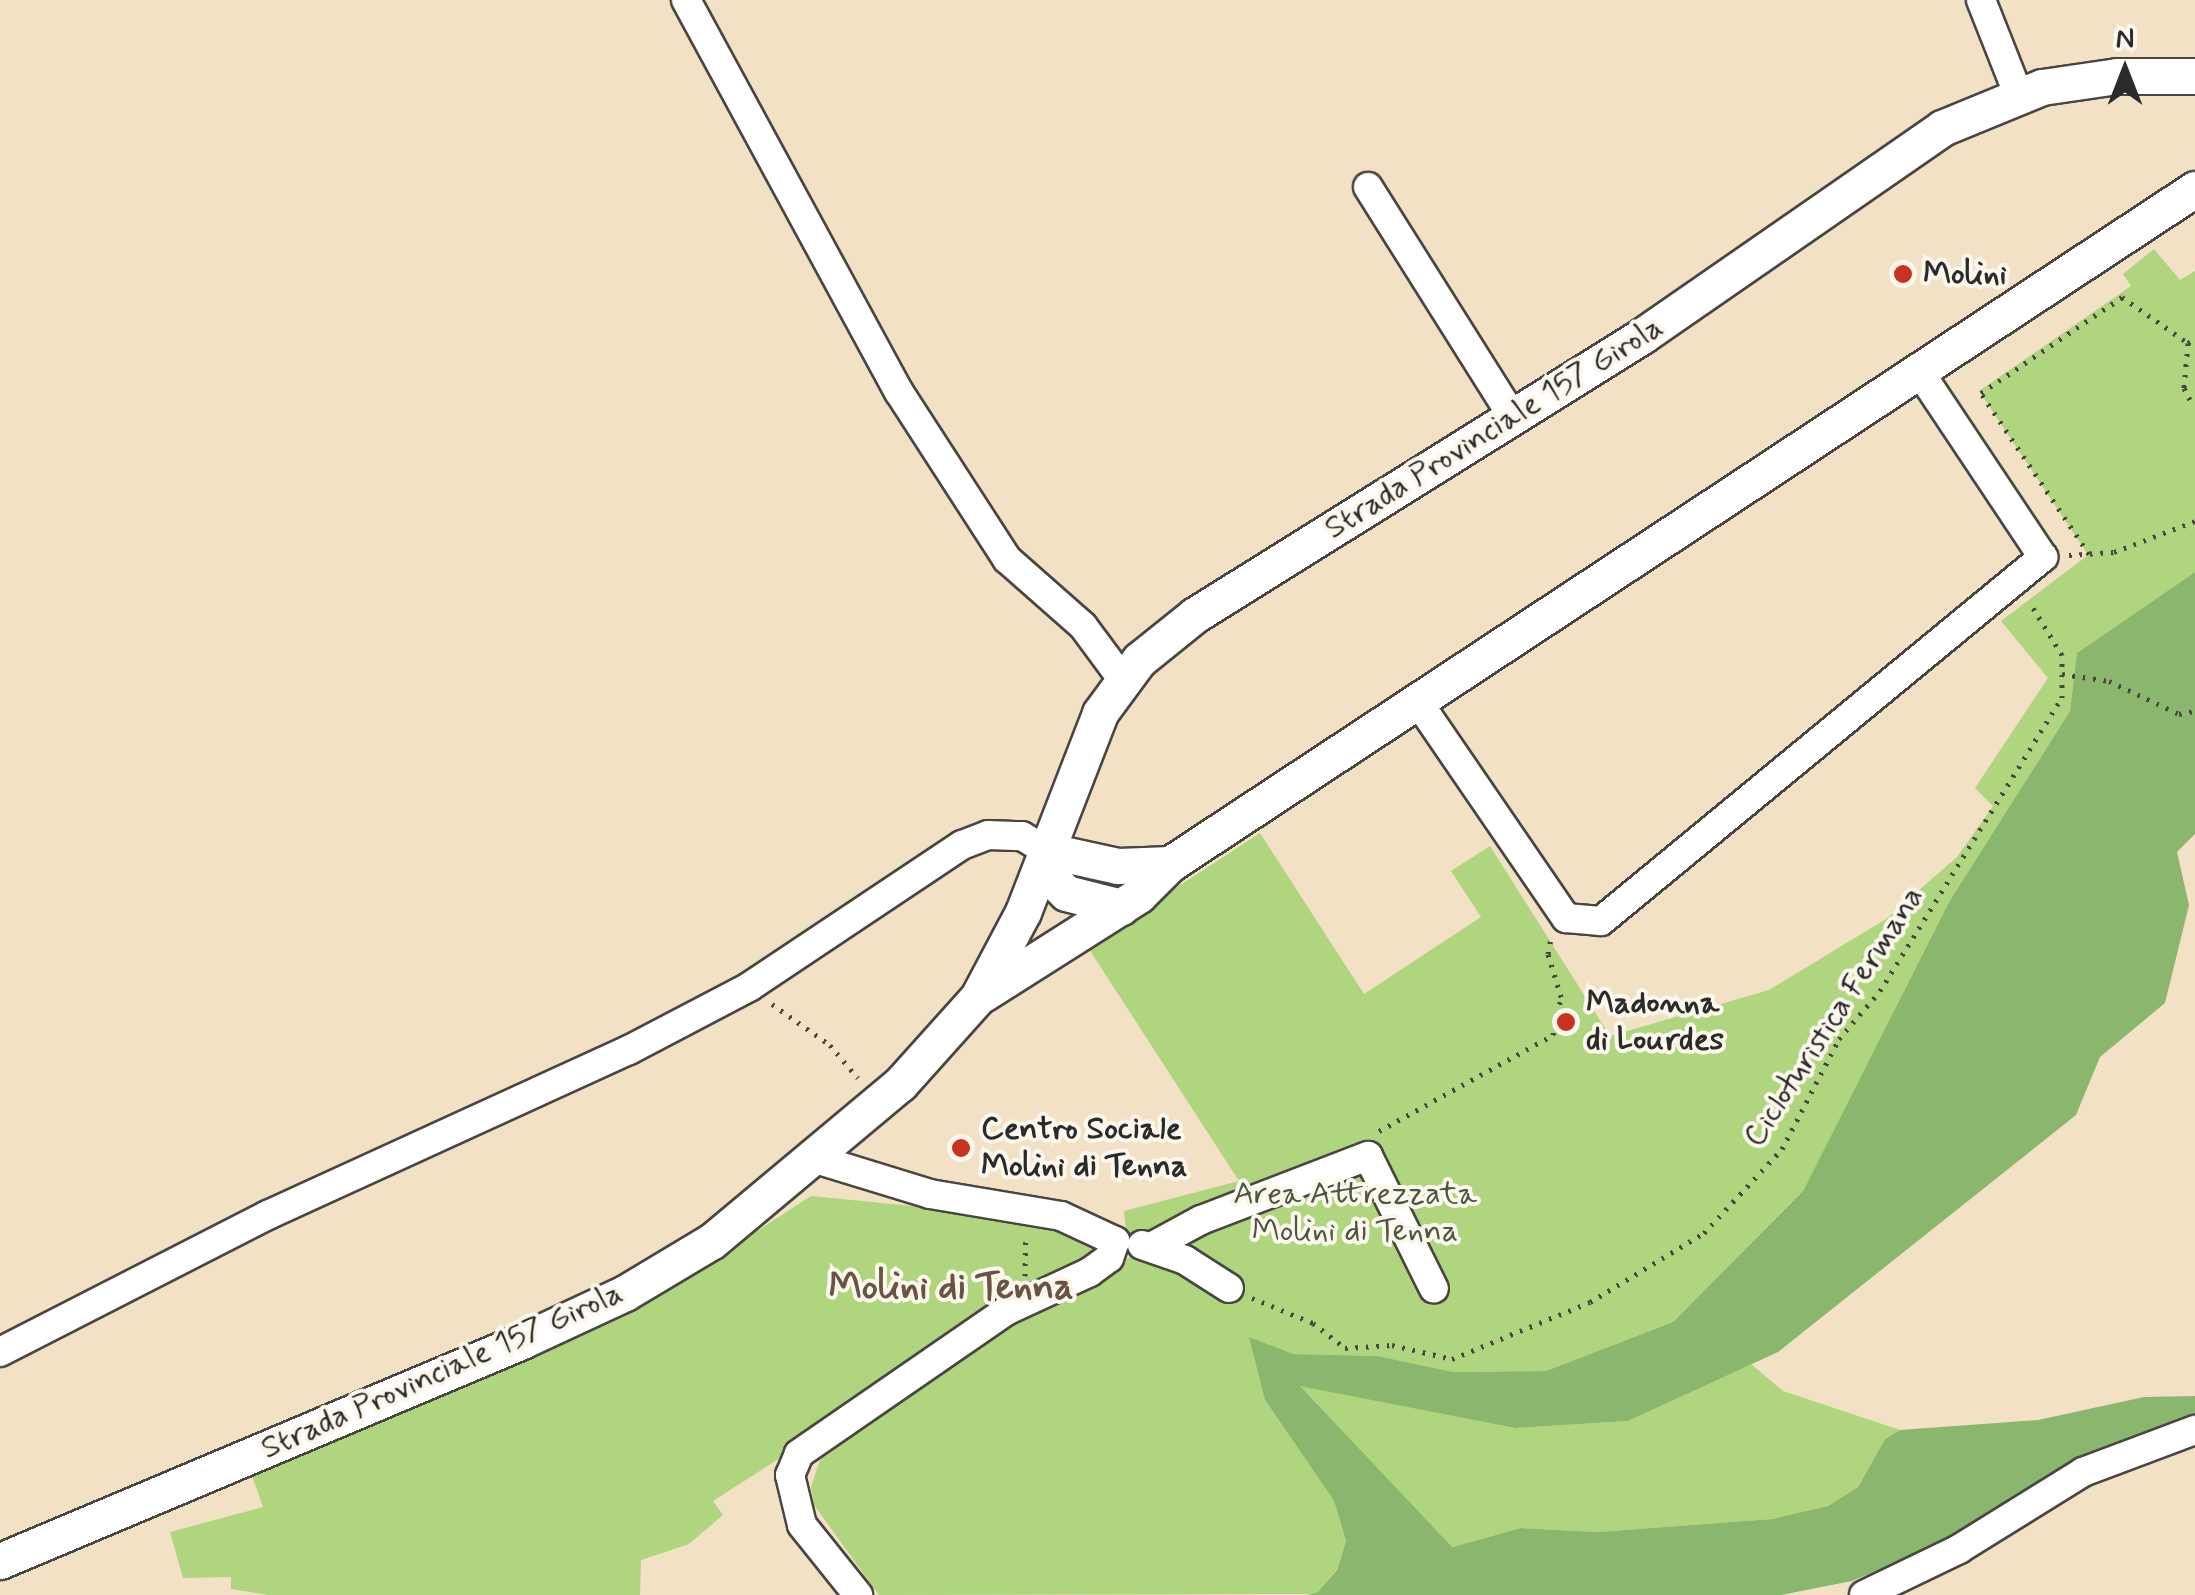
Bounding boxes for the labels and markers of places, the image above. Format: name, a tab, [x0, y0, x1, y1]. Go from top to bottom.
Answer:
place label: Molini	[1923, 255, 2007, 293]
marker: Molini	[1892, 263, 1914, 285]
place label: Madonna di Lourdes	[1586, 985, 1720, 1060]
marker: Madonna di Lourdes	[1555, 1011, 1577, 1033]
place label: Centro Sociale Molini di Tenna	[981, 1111, 1189, 1186]
marker: Centro Sociale Molini di Tenna	[950, 1137, 972, 1159]

